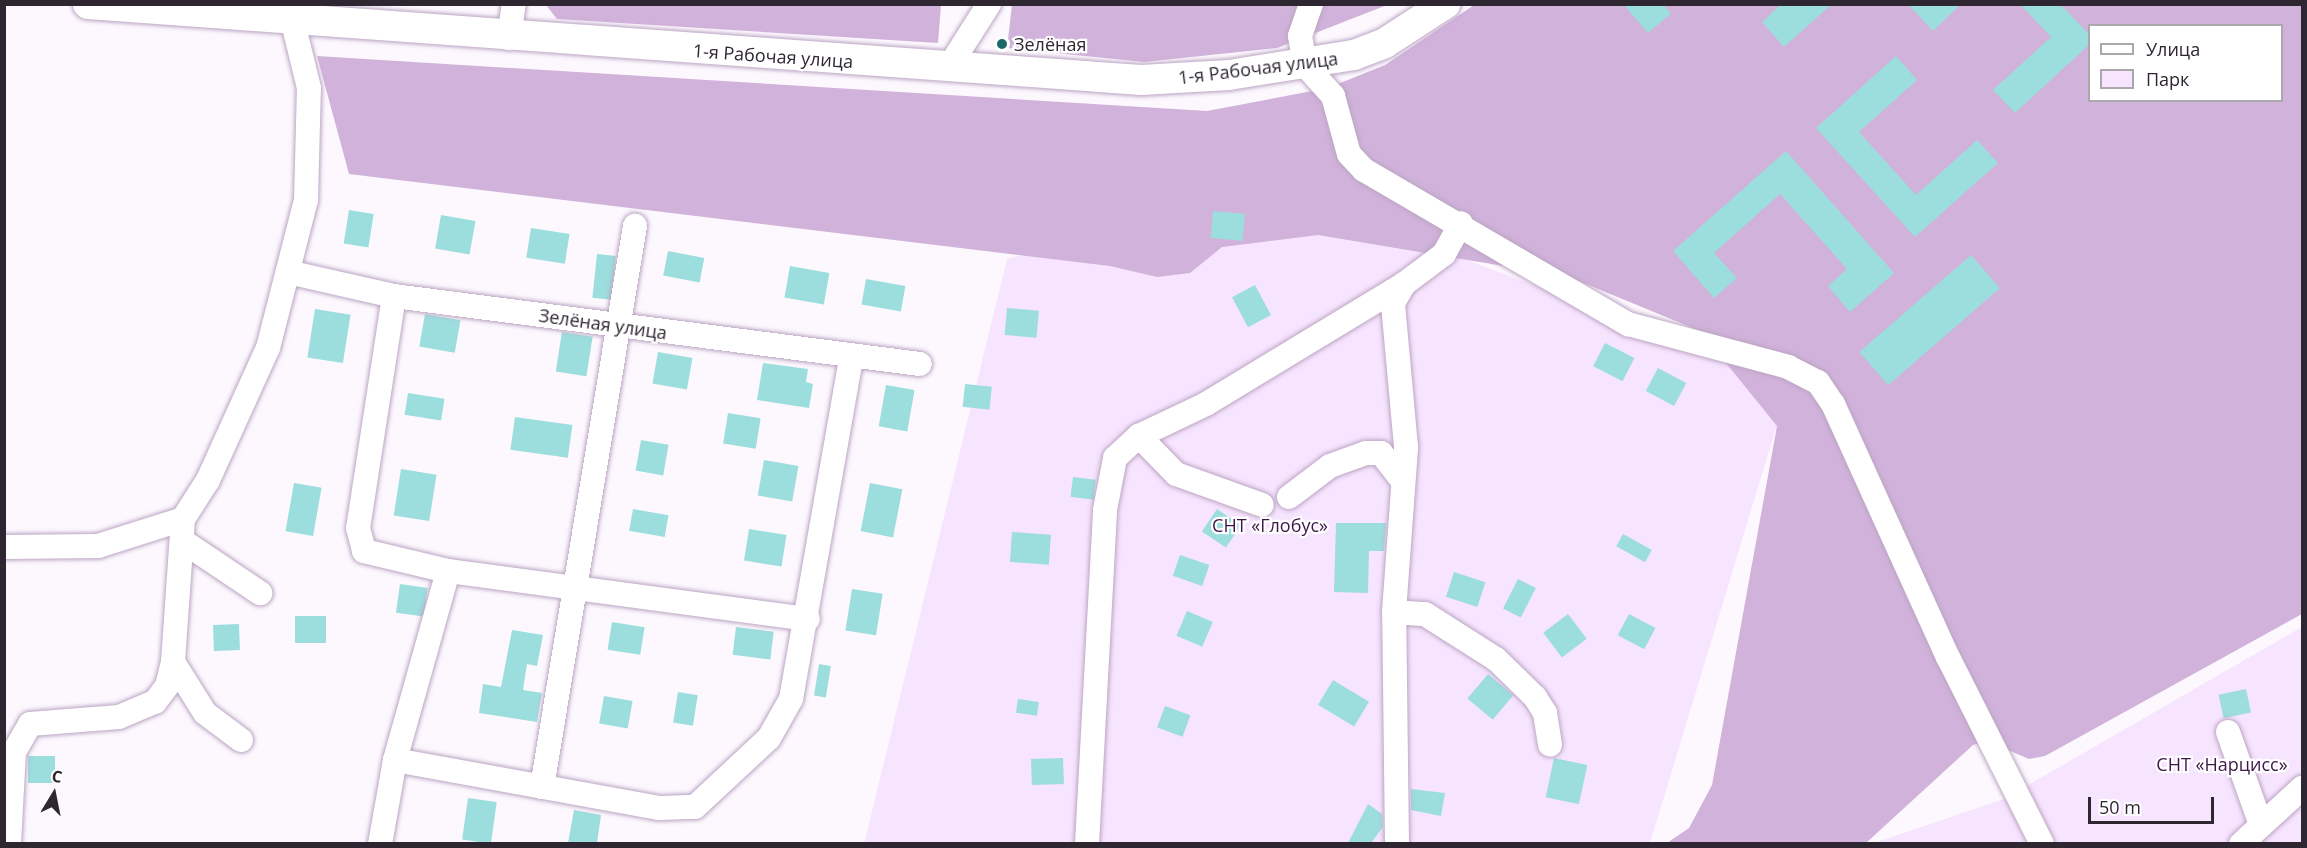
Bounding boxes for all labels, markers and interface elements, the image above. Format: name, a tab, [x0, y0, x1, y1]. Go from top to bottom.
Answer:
legend	[2088, 24, 2283, 102]
place label: Зелёная	[1014, 33, 1086, 55]
marker: Зелёная	[995, 37, 1009, 51]
text: Улица	[2146, 37, 2200, 61]
street label: 1-я Рабочая улица	[692, 40, 854, 72]
street label: 1-я Рабочая улица	[1177, 47, 1339, 89]
text: Парк	[2146, 67, 2189, 91]
street label: Зелёная улица	[538, 304, 668, 344]
park label: СНТ «Глобус»	[1212, 514, 1328, 536]
park label: СНТ «Нарцисс»	[2156, 753, 2288, 775]
north arrow	[24, 764, 84, 824]
text: С	[50, 765, 64, 788]
scale bar	[2091, 785, 2217, 823]
text: 50 m	[2099, 795, 2141, 819]

